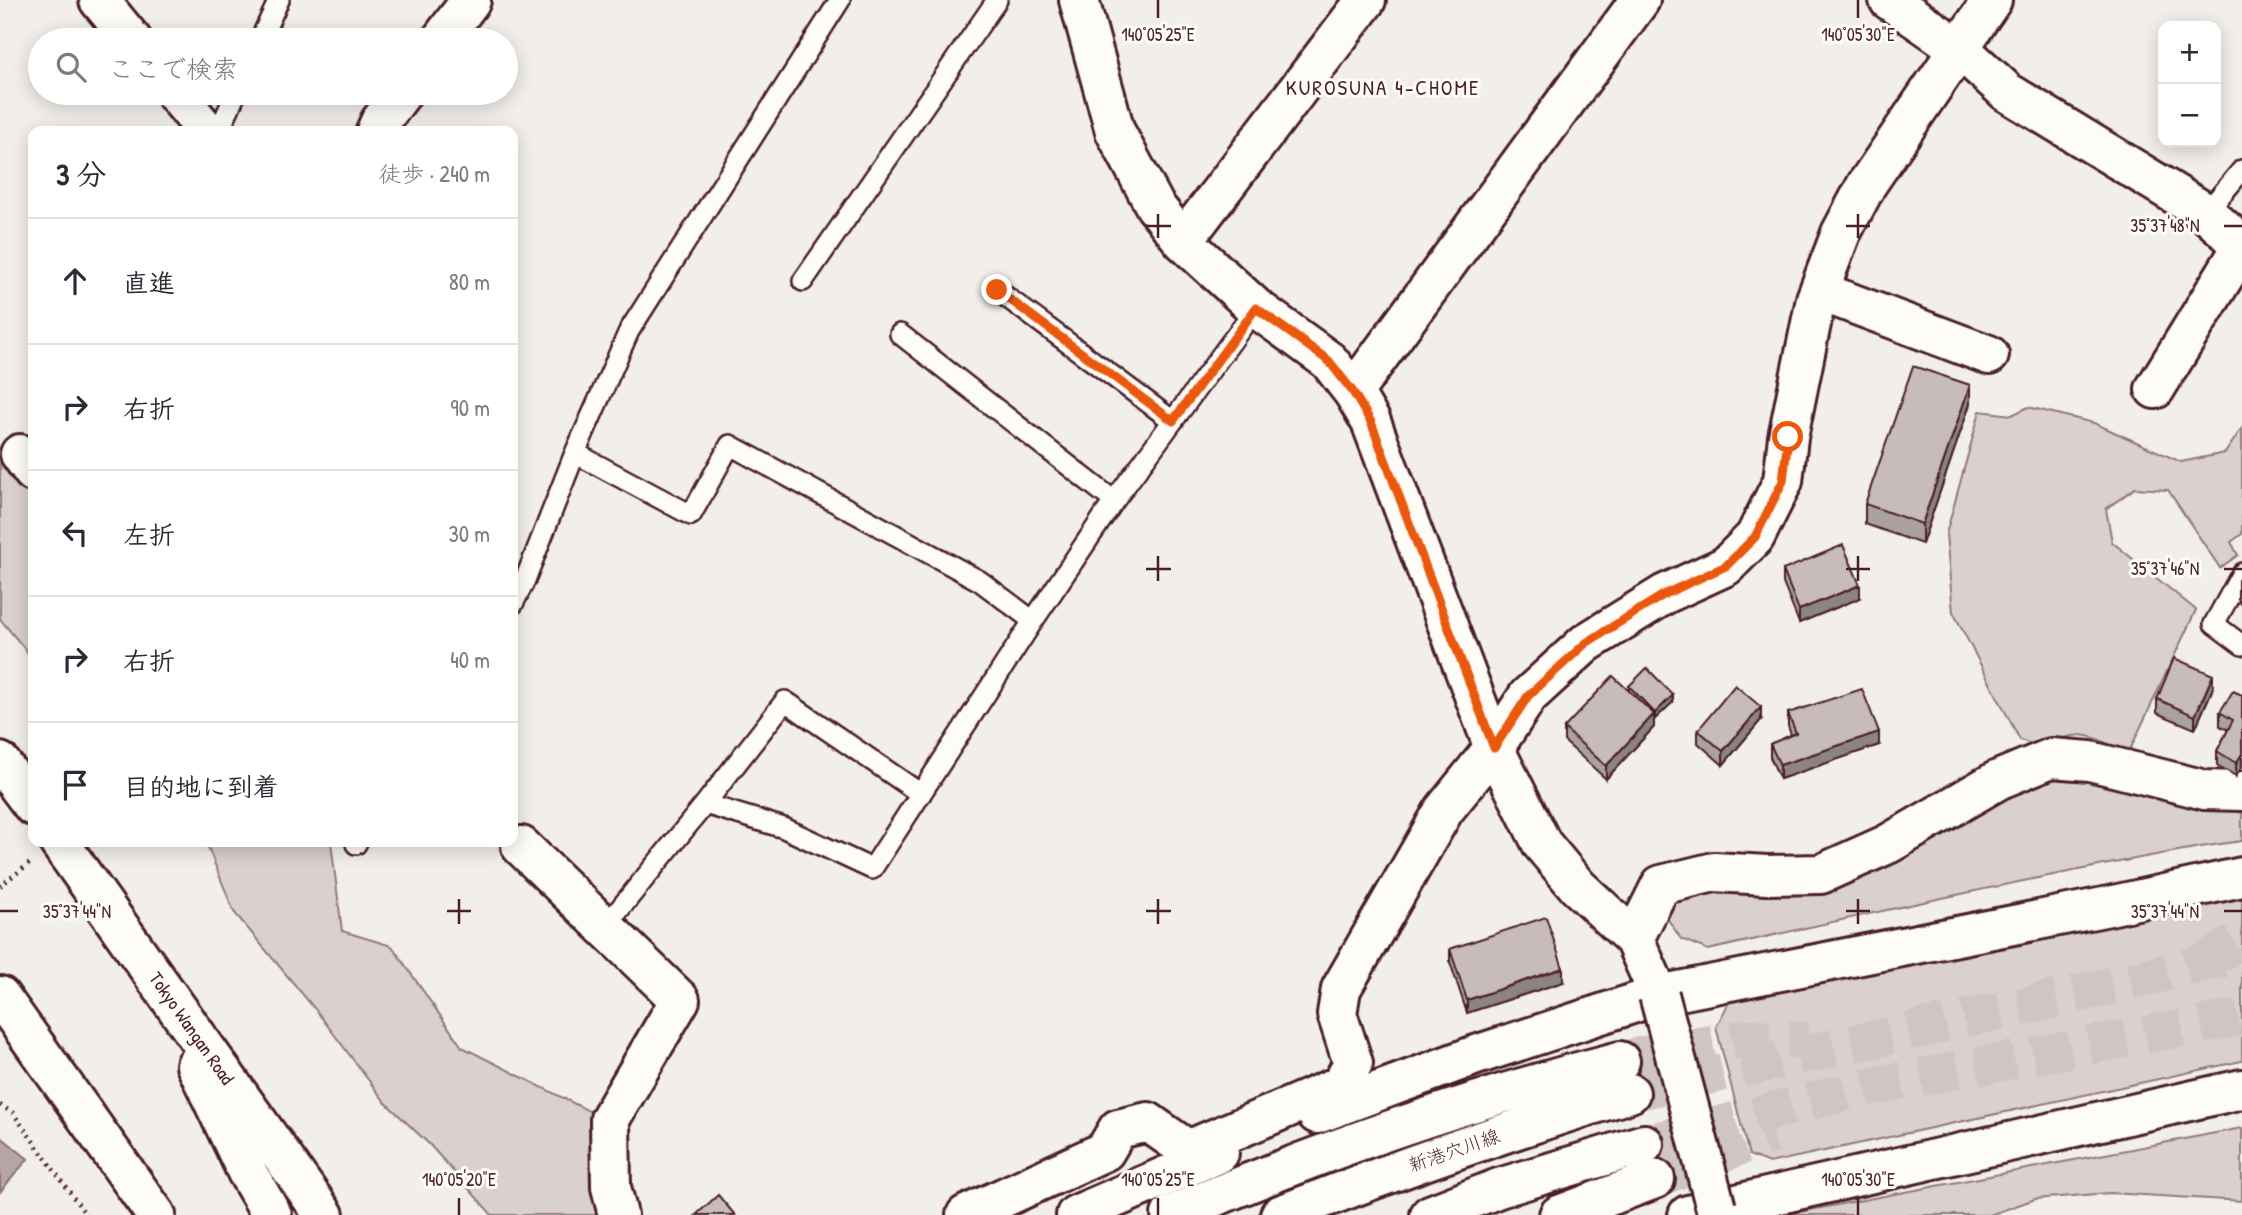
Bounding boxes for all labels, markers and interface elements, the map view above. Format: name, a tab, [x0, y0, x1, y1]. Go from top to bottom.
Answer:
map controls	[2158, 21, 2221, 147]
button: +	[2158, 21, 2221, 84]
text: 140°05'25"E	[1121, 22, 1195, 47]
text: 140°05'30"E	[1821, 22, 1895, 47]
search box	[28, 28, 518, 105]
icon: search	[52, 48, 90, 86]
text: ここで検索	[108, 51, 238, 86]
district label: KUROSUNA 4-CHOME	[1286, 73, 1480, 102]
button: −	[2158, 84, 2221, 147]
text: 3 分	[56, 154, 106, 194]
text: 徒歩 · 240 m	[378, 158, 490, 189]
text: 35°37'48"N	[2130, 213, 2200, 238]
icon: ahead	[56, 262, 94, 300]
text: 直進	[123, 265, 175, 300]
text: 80 m	[449, 266, 490, 297]
route end	[981, 274, 1012, 305]
icon: right	[56, 388, 94, 426]
text: 右折	[123, 391, 175, 426]
text: 90 m	[450, 392, 490, 423]
route start	[1772, 421, 1803, 452]
icon: left	[56, 514, 94, 552]
text: 左折	[123, 517, 175, 552]
text: 30 m	[448, 518, 490, 549]
text: 35°37'46"N	[2131, 556, 2199, 581]
icon: right	[56, 640, 94, 678]
text: 右折	[123, 643, 175, 678]
text: 40 m	[450, 644, 490, 675]
icon: arrive	[56, 766, 94, 804]
text: 目的地に到着	[123, 769, 279, 804]
text: 35°37'44"N	[43, 899, 111, 924]
text: 35°37'44"N	[2131, 899, 2199, 924]
street label: Tokyo Wangan Road	[143, 966, 241, 1090]
street label: 新港穴川線	[1405, 1122, 1503, 1178]
text: 140°05'20"E	[422, 1167, 496, 1192]
text: 140°05'25"E	[1121, 1167, 1195, 1192]
text: 140°05'30"E	[1821, 1167, 1895, 1192]

